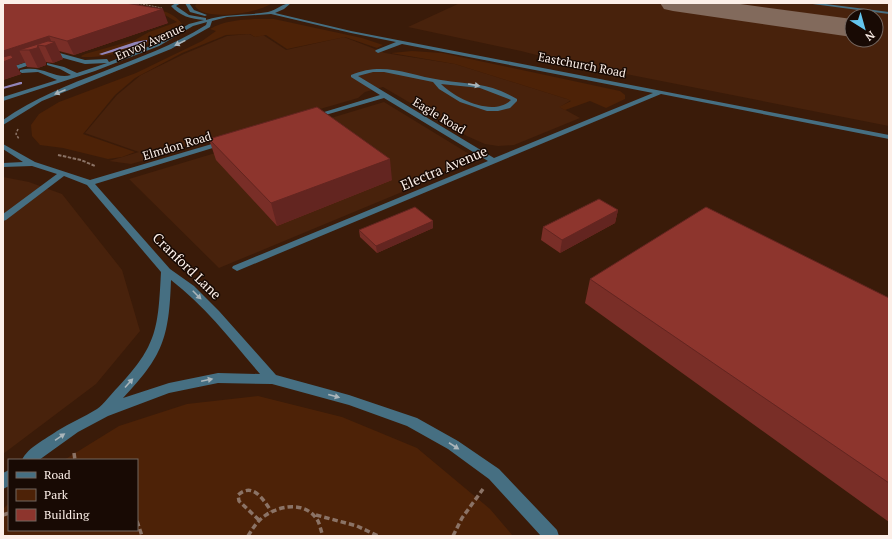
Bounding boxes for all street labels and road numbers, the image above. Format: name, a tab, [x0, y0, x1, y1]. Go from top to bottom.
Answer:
street label: Envoy Avenue	[113, 20, 187, 64]
street label: Eastchurch Road	[537, 49, 628, 80]
street label: Eagle Road	[410, 94, 469, 137]
street label: Elmdon Road	[141, 128, 213, 163]
street label: Electra Avenue	[398, 141, 490, 194]
street label: Cranford Lane	[149, 228, 226, 303]

